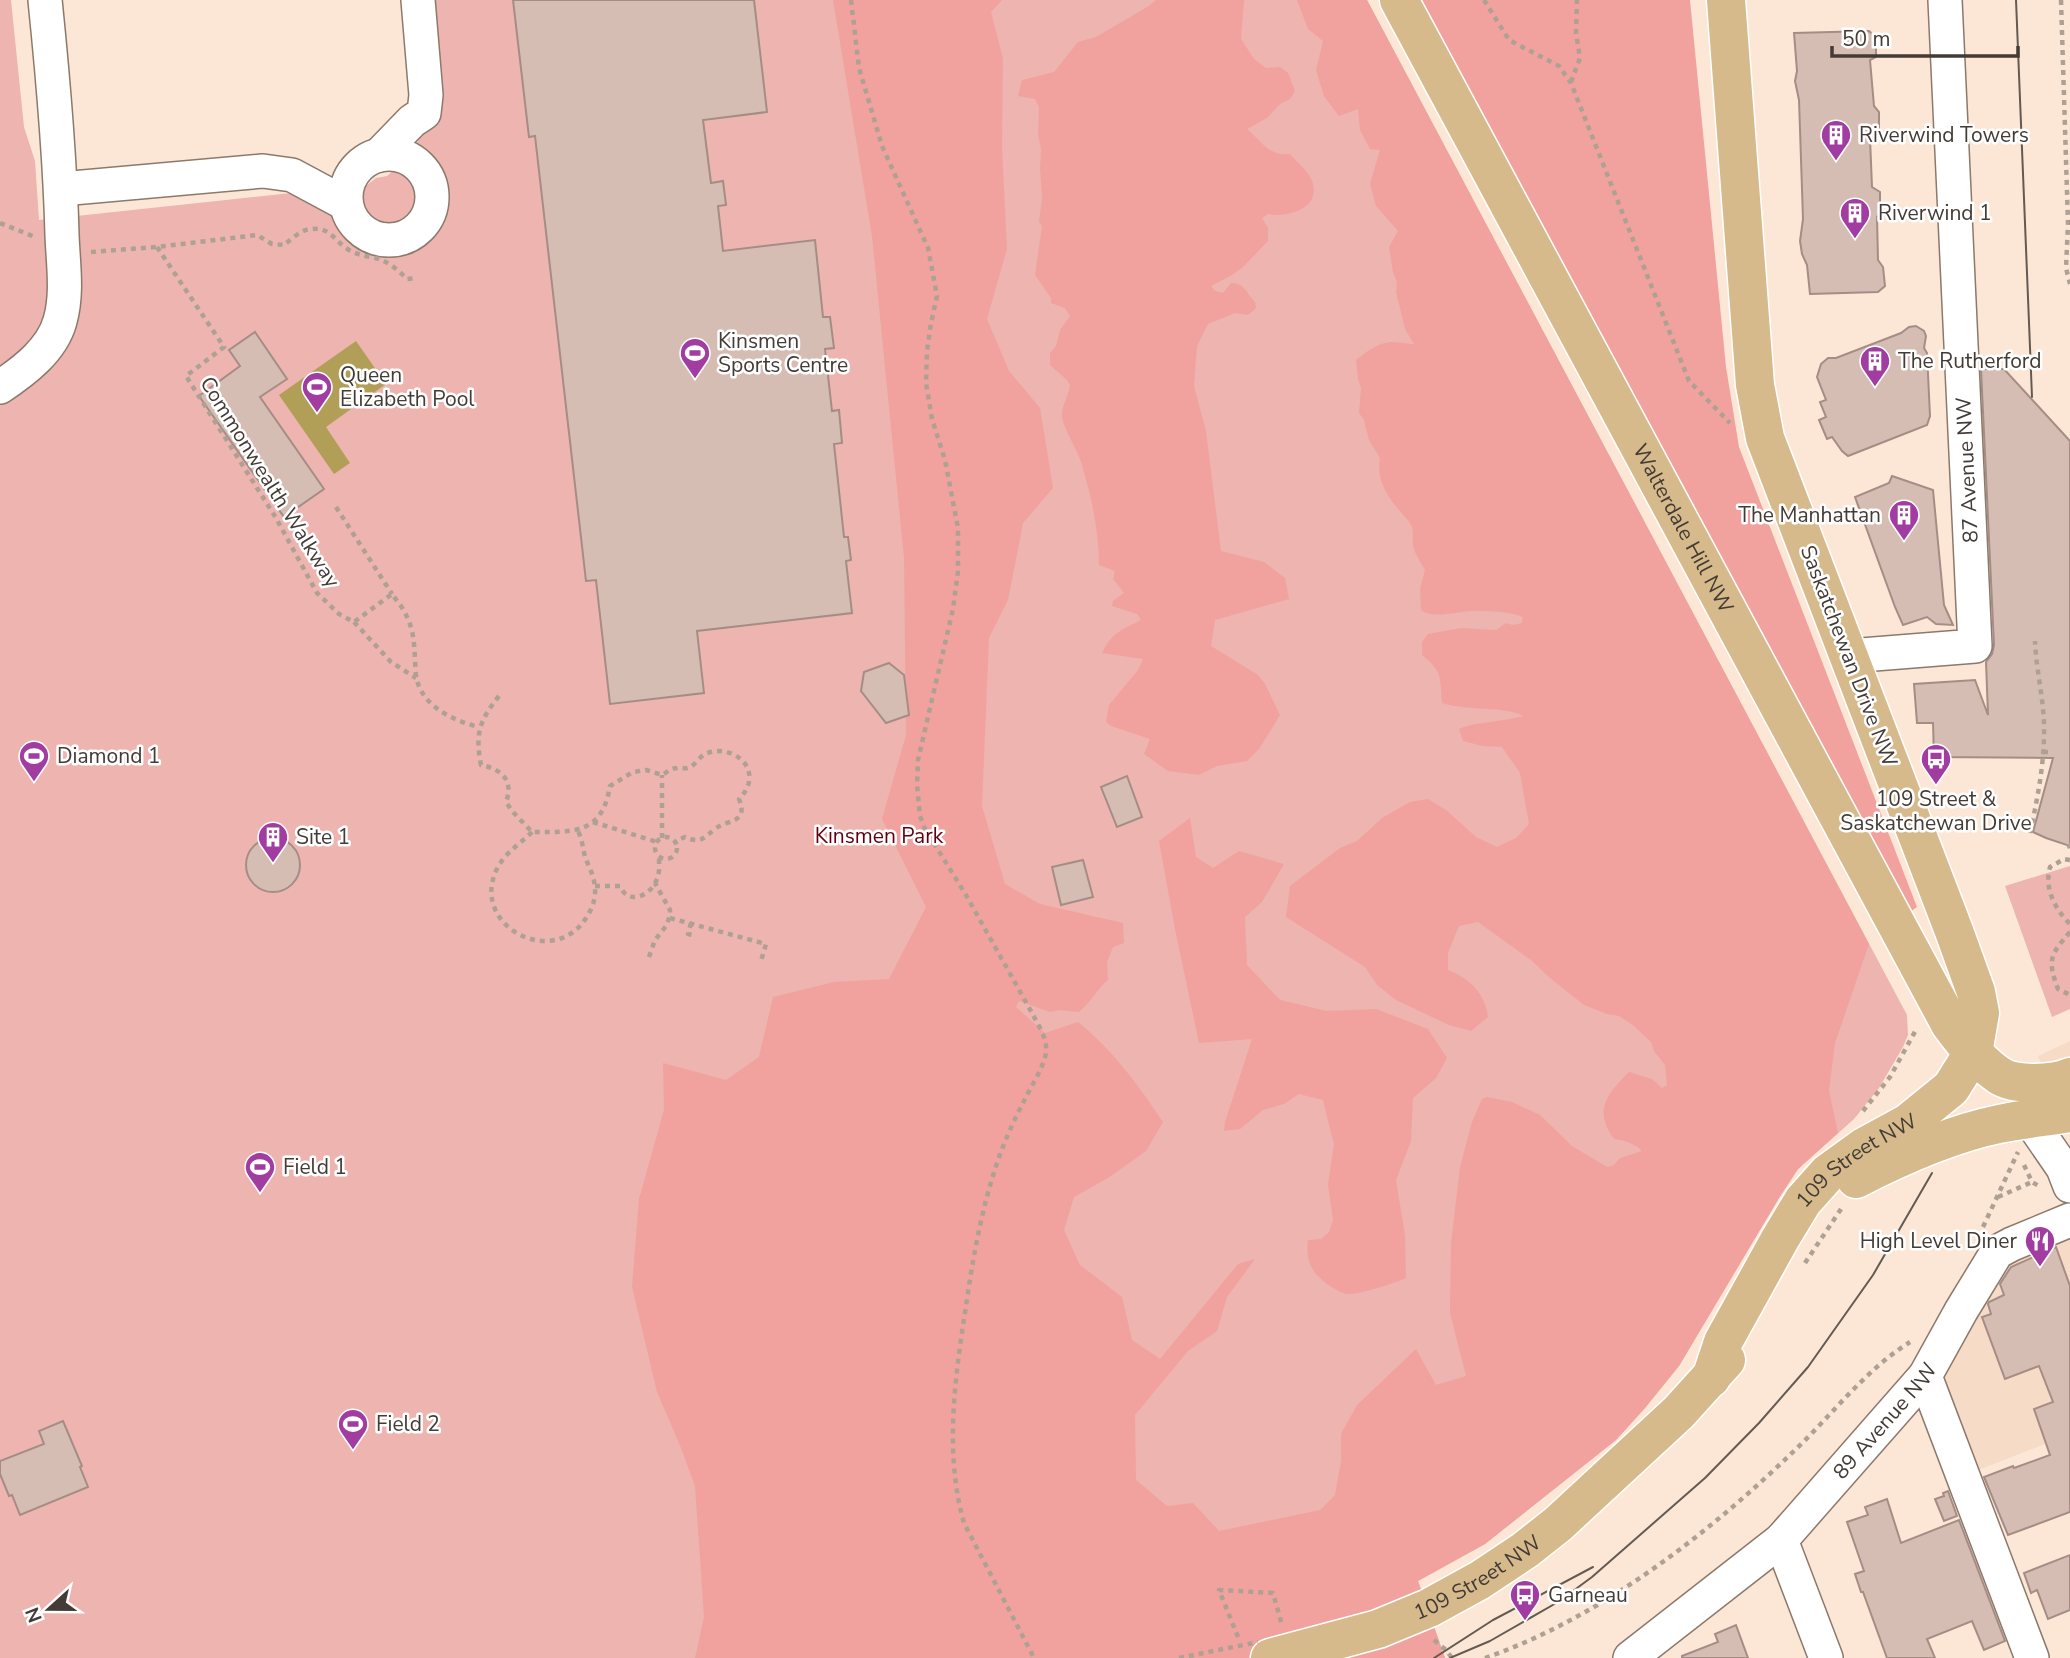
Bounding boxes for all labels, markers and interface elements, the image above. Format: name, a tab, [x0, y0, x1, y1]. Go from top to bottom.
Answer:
scale bar	[1832, 14, 2018, 58]
text: 50 m	[1842, 25, 1891, 53]
building icon: Riverwind Towers	[1819, 118, 1853, 162]
place label: Riverwind Towers	[1859, 121, 2029, 149]
building icon: Riverwind 1	[1838, 196, 1872, 240]
place label: Riverwind 1	[1878, 199, 1992, 227]
place label: Kinsmen Sports Centre	[718, 327, 848, 379]
sports icon: Kinsmen Sports Centre	[678, 336, 712, 380]
building icon: The Rutherford	[1858, 344, 1892, 388]
place label: The Rutherford	[1898, 347, 2042, 375]
place label: Queen Elizabeth Pool	[340, 361, 475, 413]
sports icon: Queen Elizabeth Pool	[300, 370, 334, 414]
street label: Commonwealth Walkway	[194, 371, 347, 593]
street label: 87 Avenue NW	[1949, 396, 1985, 544]
street label: Walterdale Hill NW	[1626, 439, 1740, 618]
building icon: The Manhattan	[1887, 498, 1921, 542]
place label: The Manhattan	[1738, 501, 1881, 529]
street label: Saskatchewan Drive NW	[1794, 541, 1904, 771]
sports icon: Diamond 1	[17, 739, 51, 783]
place label: Diamond 1	[57, 742, 160, 770]
bus stop icon: 109 Street & Saskatchewan Drive	[1919, 742, 1953, 786]
place label: 109 Street & Saskatchewan Drive	[1840, 785, 2032, 837]
building icon: Site 1	[256, 820, 290, 864]
park label: Kinsmen Park	[815, 822, 944, 850]
place label: Site 1	[296, 823, 350, 851]
street label: 109 Street NW	[1790, 1107, 1922, 1214]
sports icon: Field 1	[243, 1150, 277, 1194]
place label: Field 1	[283, 1153, 347, 1181]
restaurant icon: High Level Diner	[2023, 1224, 2057, 1268]
place label: High Level Diner	[1860, 1227, 2017, 1255]
street label: 89 Avenue NW	[1827, 1358, 1944, 1485]
sports icon: Field 2	[336, 1407, 370, 1451]
place label: Field 2	[376, 1410, 440, 1438]
street label: 109 Street NW	[1410, 1528, 1547, 1627]
north arrow	[14, 1574, 84, 1644]
bus stop icon: Garneau	[1508, 1578, 1542, 1622]
place label: Garneau	[1548, 1581, 1628, 1609]
text: N	[19, 1603, 49, 1626]

